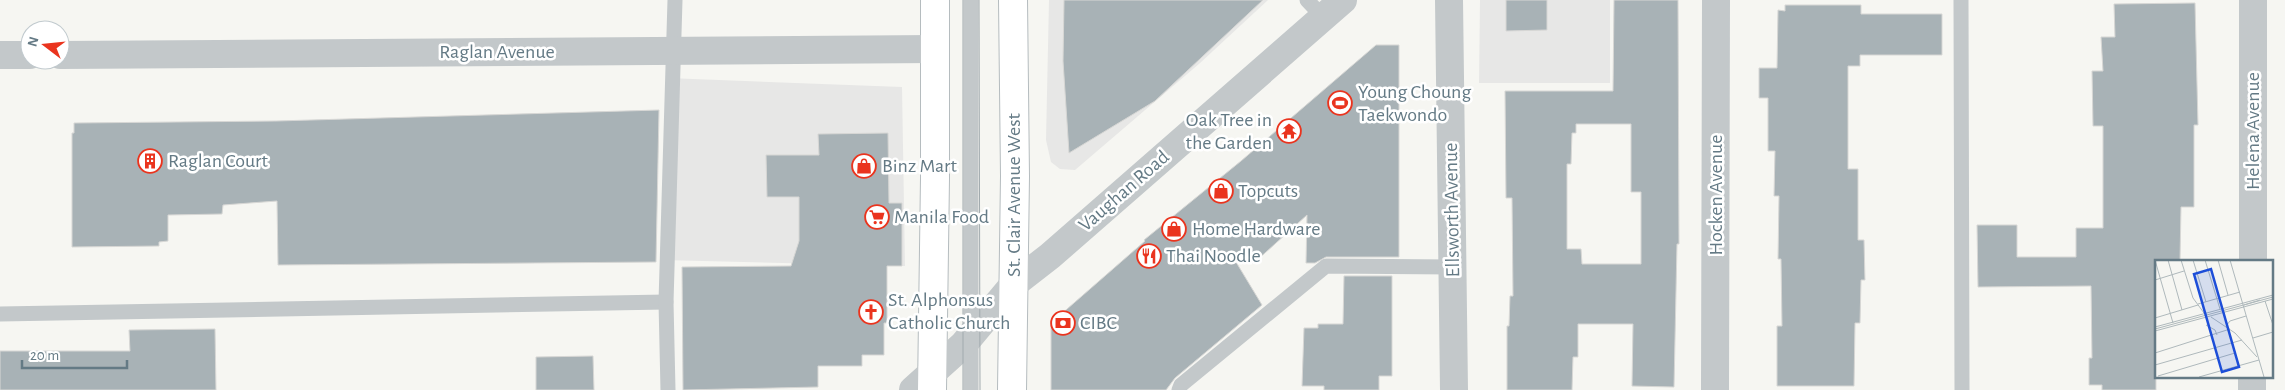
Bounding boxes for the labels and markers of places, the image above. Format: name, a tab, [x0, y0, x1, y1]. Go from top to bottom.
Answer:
place label: Young Choung Taekwondo	[1358, 82, 1471, 125]
sports icon: Young Choung Taekwondo	[1327, 90, 1353, 116]
place label: Oak Tree in the Garden	[1186, 110, 1272, 153]
temple icon: Oak Tree in the Garden	[1276, 118, 1302, 144]
building icon: Raglan Court	[137, 148, 163, 174]
place label: Raglan Court	[168, 151, 269, 171]
shop icon: Binz Mart	[851, 153, 877, 179]
place label: Binz Mart	[882, 156, 958, 176]
shop icon: Topcuts	[1208, 178, 1234, 204]
place label: Topcuts	[1238, 181, 1298, 201]
supermarket icon: Manila Food	[864, 204, 890, 230]
place label: Manila Food	[894, 207, 989, 227]
shop icon: Home Hardware	[1161, 216, 1187, 242]
place label: Home Hardware	[1192, 219, 1320, 239]
restaurant icon: Thai Noodle	[1136, 243, 1162, 269]
place label: Thai Noodle	[1166, 246, 1261, 266]
place label: St. Alphonsus Catholic Church	[888, 290, 1010, 333]
church icon: St. Alphonsus Catholic Church	[858, 299, 884, 325]
bank icon: CIBC	[1050, 310, 1076, 336]
place label: CIBC	[1080, 313, 1117, 333]

